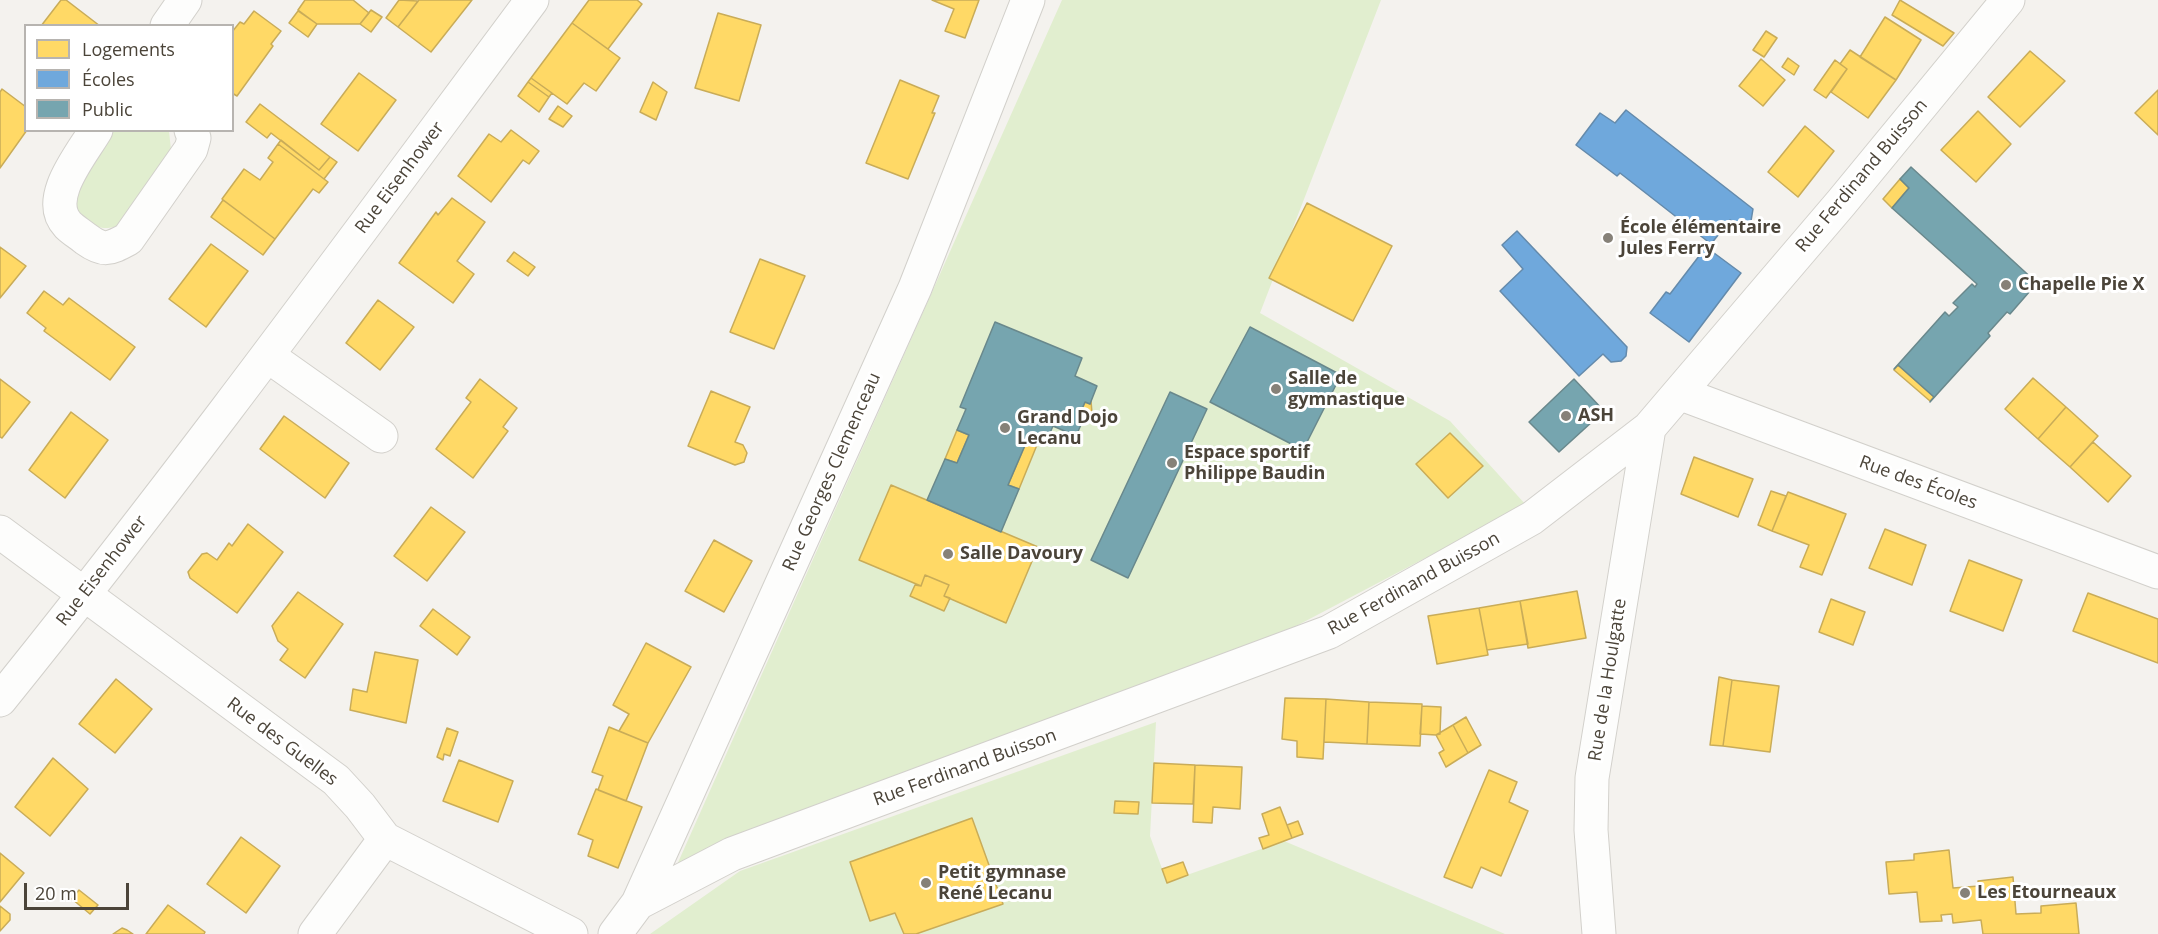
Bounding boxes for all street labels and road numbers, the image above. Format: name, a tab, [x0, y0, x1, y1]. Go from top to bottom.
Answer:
street label: Rue Ferdinand Buisson	[1792, 95, 1932, 257]
street label: Rue Eisenhower	[351, 118, 449, 238]
street label: Rue Georges Clemenceau	[778, 369, 886, 575]
street label: Rue des Écoles	[1856, 452, 1980, 514]
street label: Rue Eisenhower	[52, 511, 152, 631]
street label: Rue Ferdinand Buisson	[1324, 528, 1504, 640]
street label: Rue de la Houlgatte	[1584, 597, 1632, 763]
street label: Rue des Guelles	[222, 693, 342, 791]
street label: Rue Ferdinand Buisson	[871, 725, 1059, 811]

